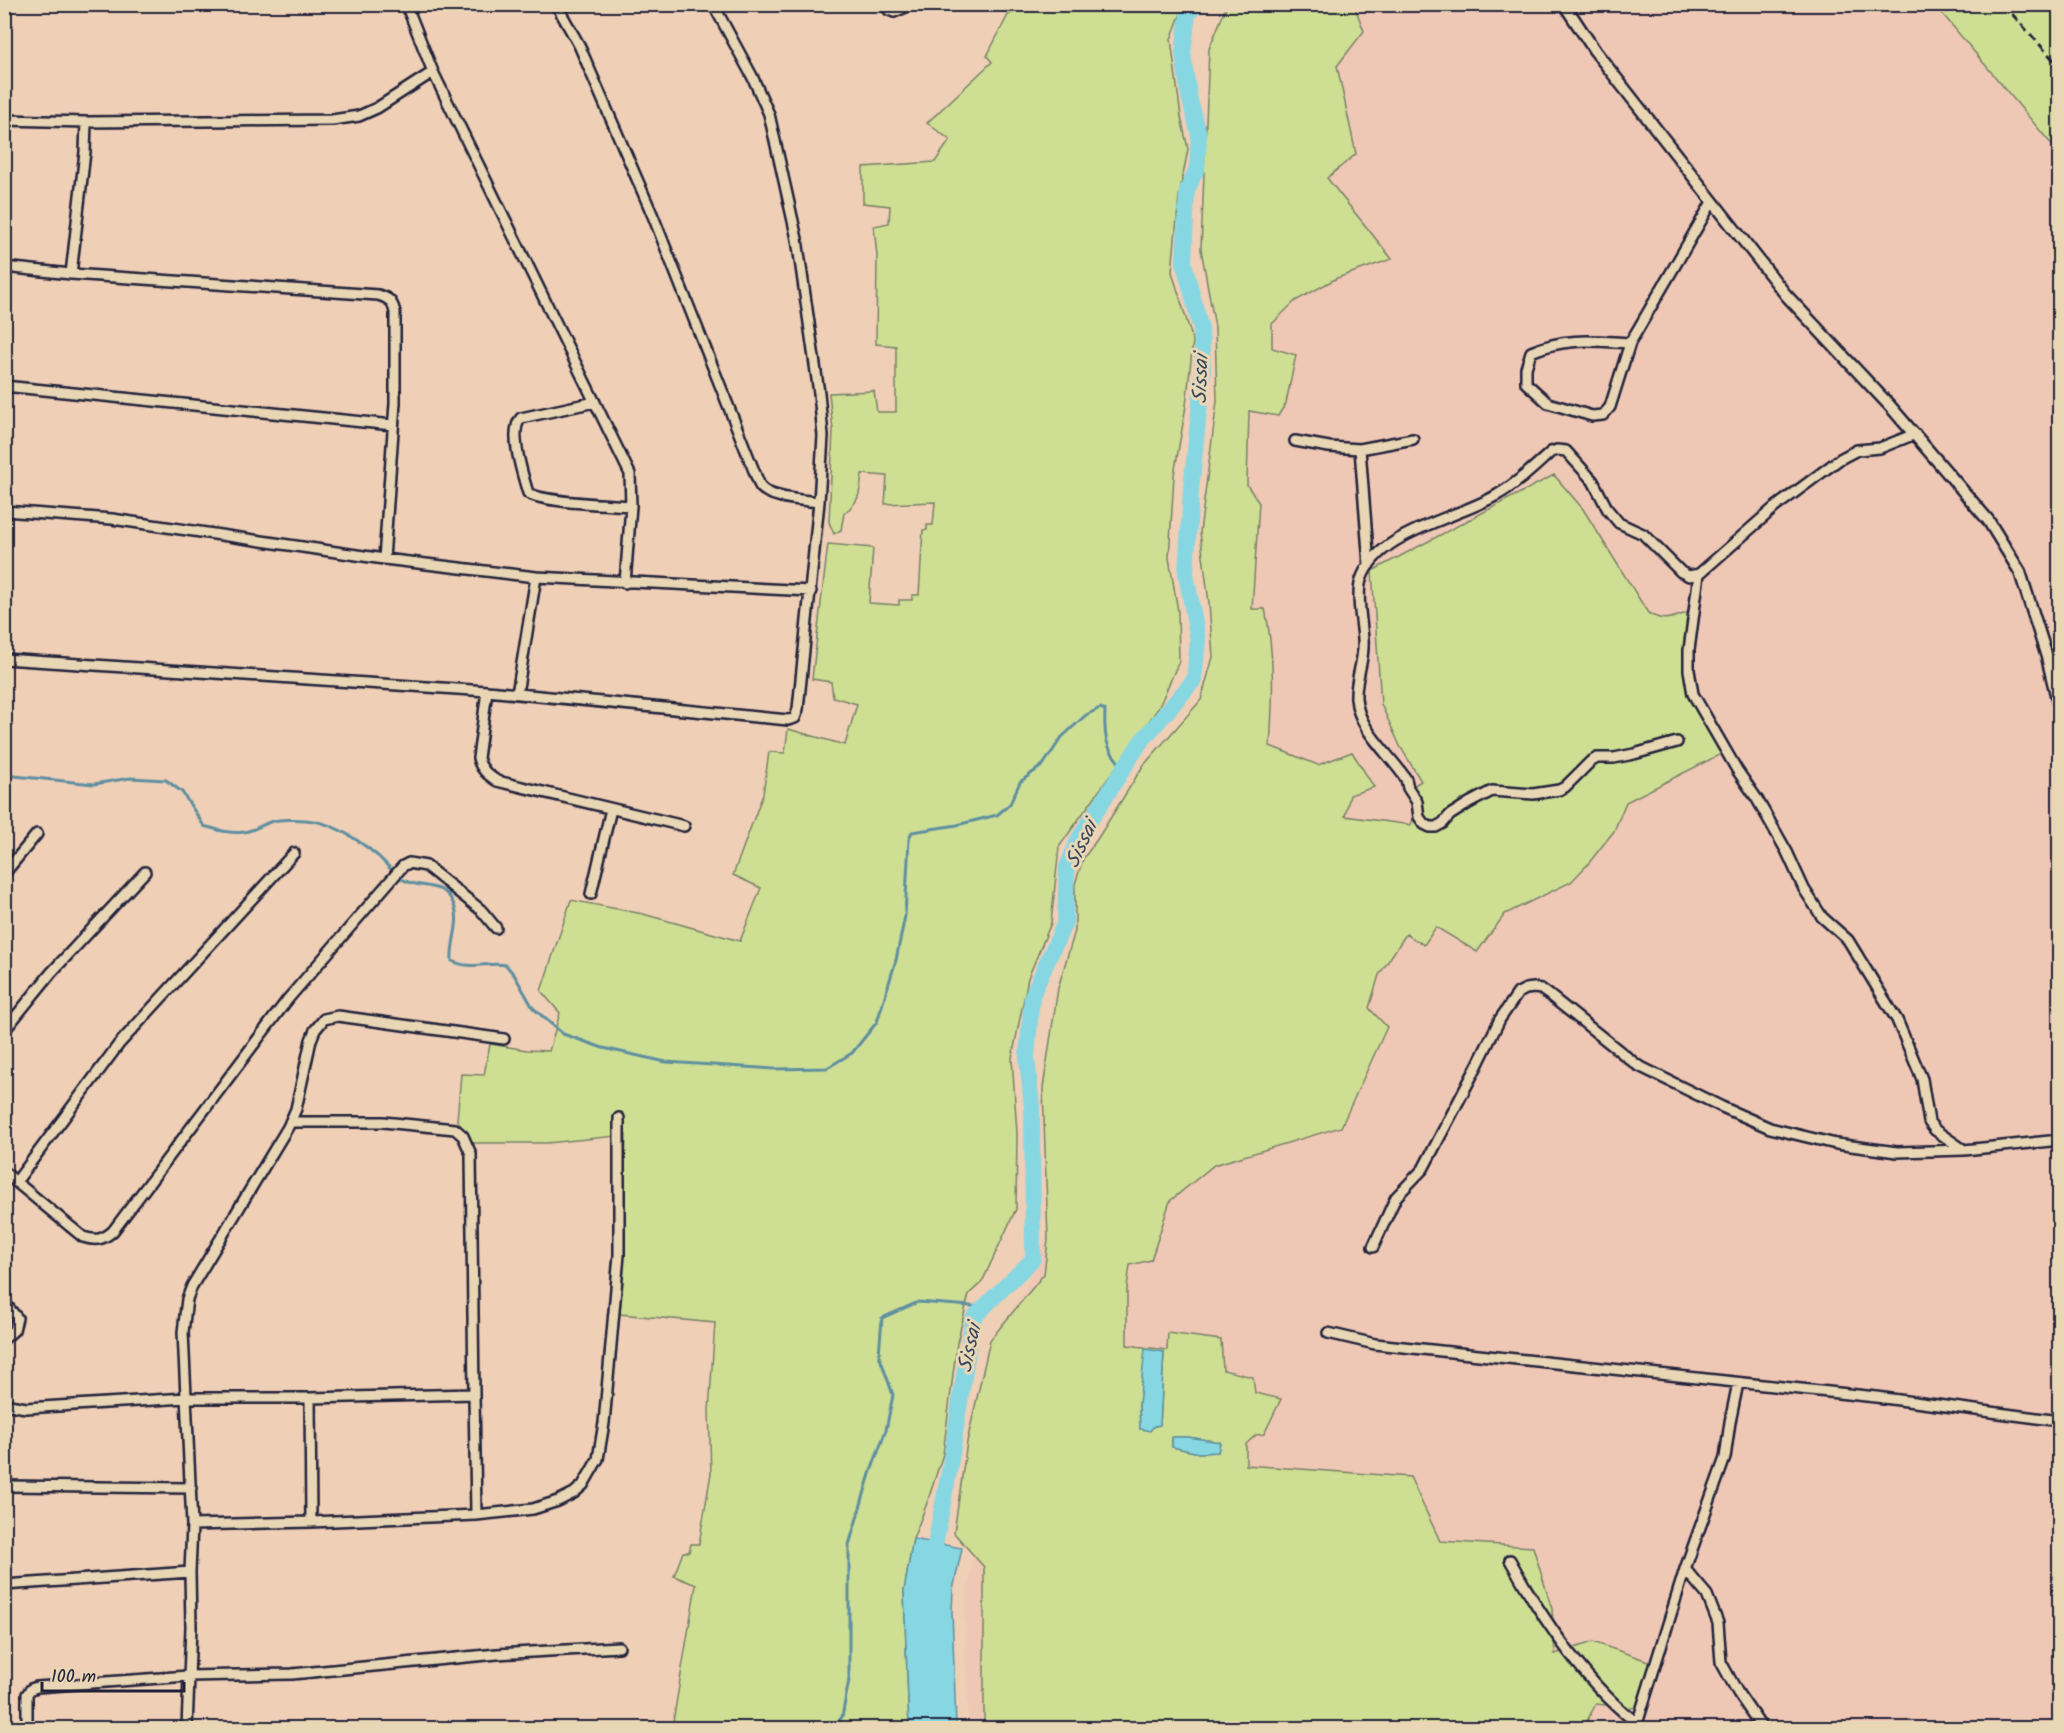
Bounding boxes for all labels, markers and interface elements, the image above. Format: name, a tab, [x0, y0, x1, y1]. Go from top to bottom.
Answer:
water label: Sissai	[1184, 350, 1219, 404]
water label: Sissai	[1057, 812, 1109, 874]
water label: Sissai	[949, 1317, 993, 1376]
scale bar	[42, 1655, 184, 1693]
text: 100 m	[51, 1663, 96, 1692]

